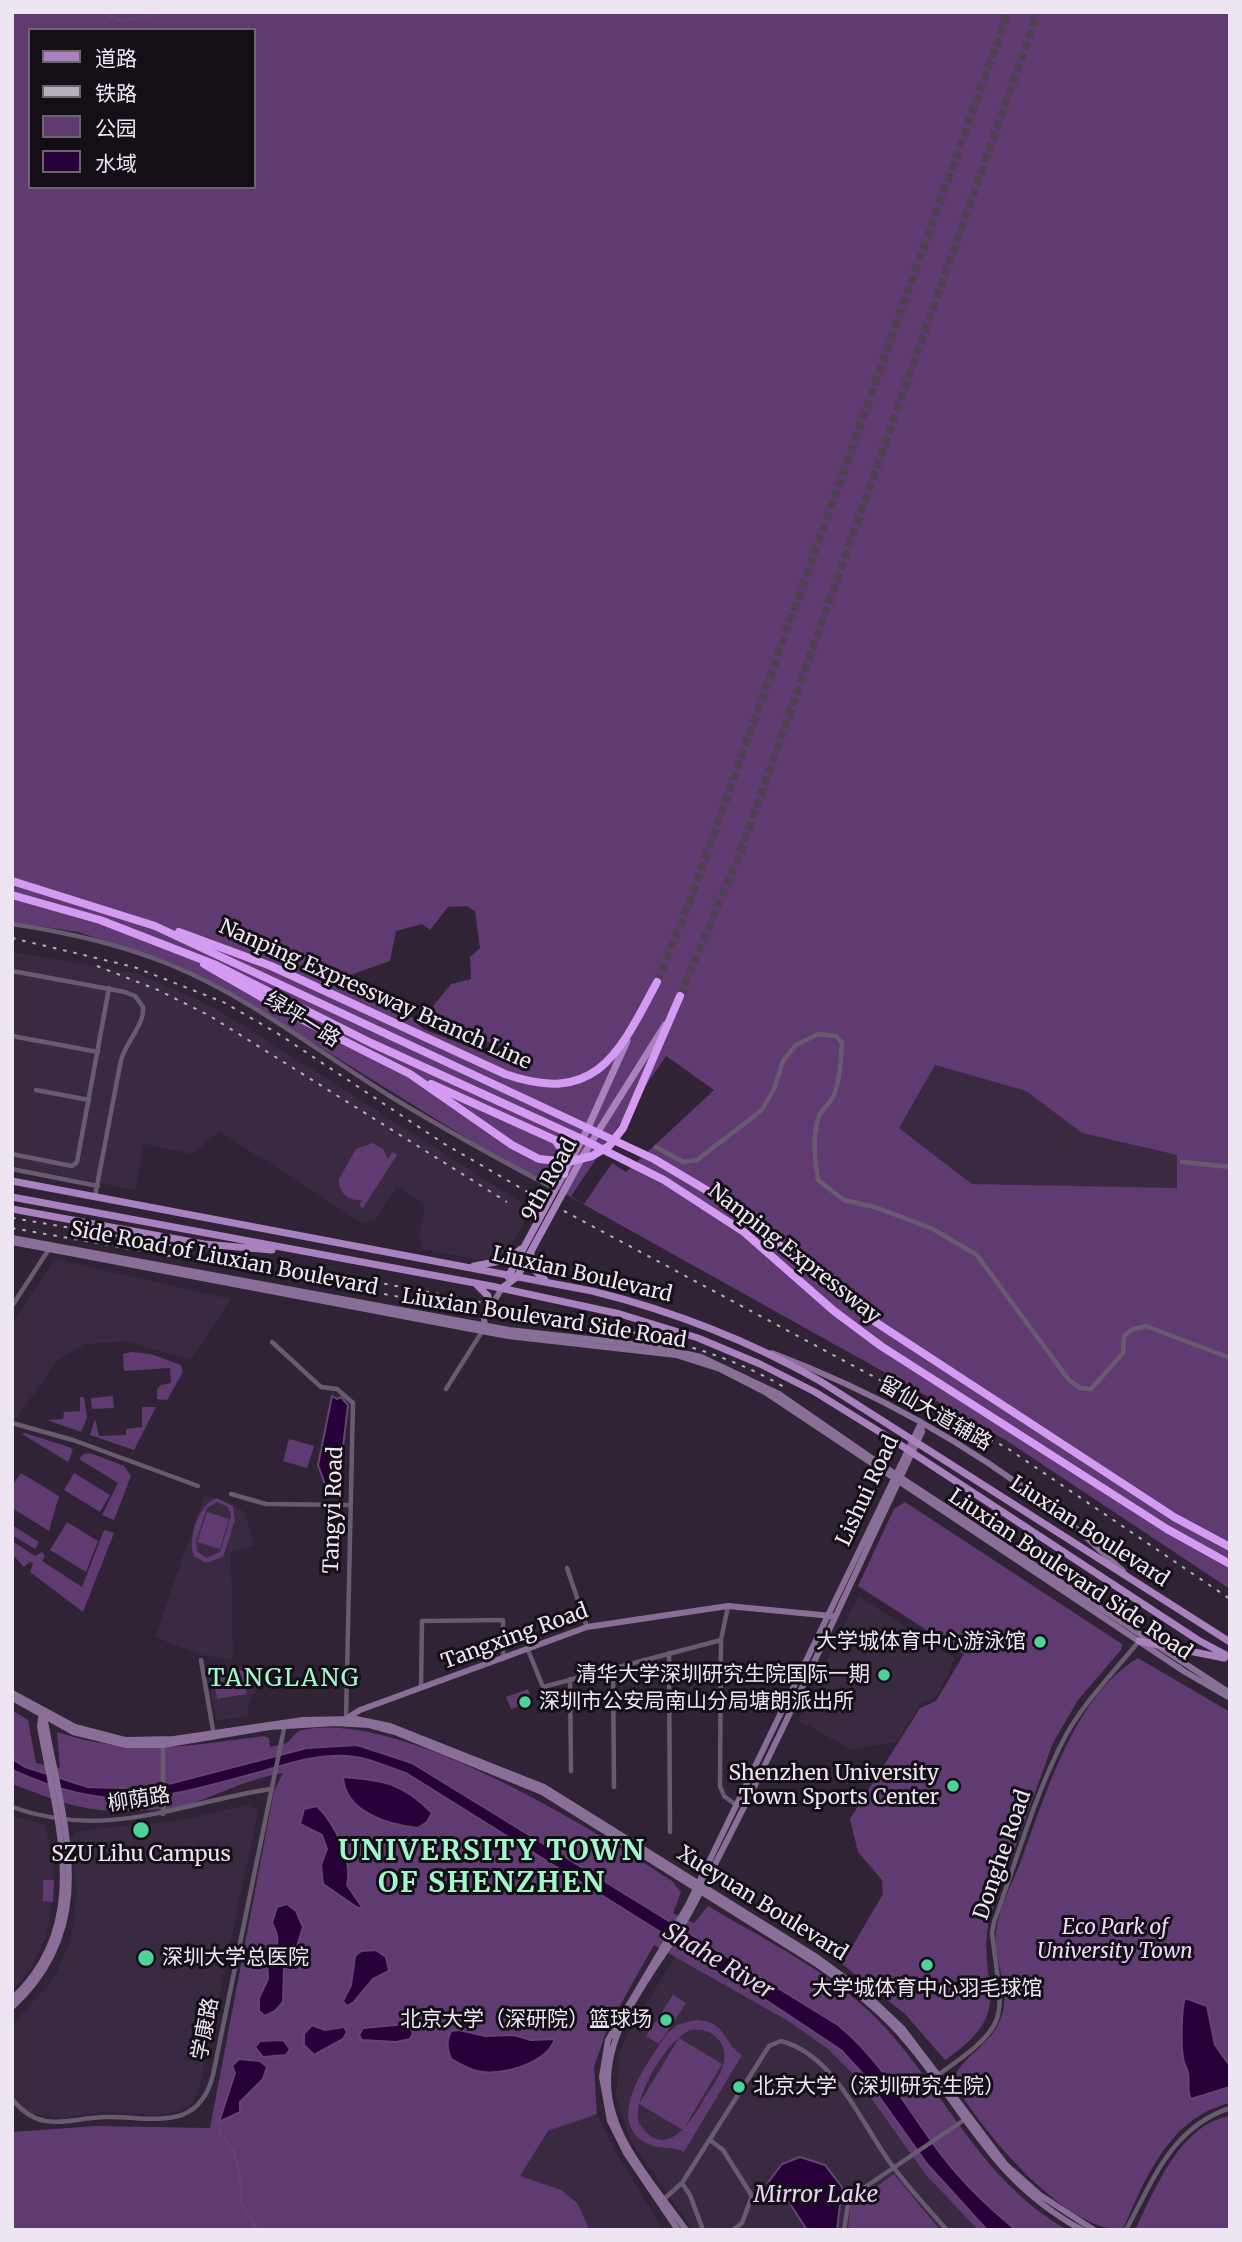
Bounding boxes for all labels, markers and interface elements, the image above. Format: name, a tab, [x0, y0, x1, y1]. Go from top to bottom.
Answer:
legend	[28, 28, 256, 189]
text: 道路	[95, 45, 137, 72]
text: 铁路	[95, 80, 137, 107]
text: 公园	[95, 115, 137, 142]
text: 水域	[95, 150, 137, 177]
street label: Nanping Expressway Branch Line	[215, 915, 535, 1075]
street label: 绿坪一路	[260, 987, 344, 1053]
street label: 9th Road	[517, 1134, 583, 1226]
street label: Nanping Expressway	[703, 1179, 885, 1329]
street label: Side Road of Liuxian Boulevard	[68, 1217, 380, 1301]
street label: Liuxian Boulevard	[489, 1242, 675, 1308]
street label: Liuxian Boulevard Side Road	[400, 1284, 688, 1354]
street label: 留仙大道辅路	[874, 1372, 996, 1456]
street label: Lishui Road	[831, 1432, 905, 1550]
street label: Tangyi Road	[319, 1446, 349, 1574]
street label: Liuxian Boulevard	[1005, 1471, 1173, 1593]
street label: Liuxian Boulevard Side Road	[944, 1484, 1196, 1666]
street label: Tangxing Road	[438, 1599, 592, 1675]
place label: 大学城体育中心游泳馆	[816, 1629, 1026, 1655]
marker: 大学城体育中心游泳馆	[1032, 1634, 1048, 1650]
place label: 清华大学深圳研究生院国际一期	[576, 1662, 870, 1688]
district label: TANGLANG	[209, 1665, 359, 1693]
marker: 清华大学深圳研究生院国际一期	[876, 1667, 892, 1683]
place label: 深圳市公安局南山分局塘朗派出所	[539, 1689, 854, 1715]
marker: 深圳市公安局南山分局塘朗派出所	[517, 1694, 533, 1710]
place label: Shenzhen University Town Sports Center	[728, 1761, 939, 1811]
marker: Shenzhen University Town Sports Center	[945, 1778, 961, 1794]
street label: 柳荫路	[106, 1783, 172, 1817]
street label: Donghe Road	[969, 1787, 1037, 1923]
marker: SZU Lihu Campus	[131, 1820, 151, 1840]
district label: UNIVERSITY TOWN OF SHENZHEN	[340, 1835, 644, 1901]
street label: Xueyuan Boulevard	[672, 1841, 852, 1967]
place label: SZU Lihu Campus	[51, 1842, 231, 1868]
park label: Eco Park of University Town	[1037, 1915, 1193, 1965]
water label: Shahe River	[658, 1918, 778, 2006]
place label: 深圳大学总医院	[162, 1945, 309, 1971]
marker: 深圳大学总医院	[136, 1948, 156, 1968]
marker: 大学城体育中心羽毛球馆	[919, 1957, 935, 1973]
place label: 大学城体育中心羽毛球馆	[812, 1976, 1042, 2002]
street label: 学康路	[188, 1996, 224, 2062]
place label: 北京大学（深研院）篮球场	[400, 2007, 652, 2033]
marker: 北京大学（深研院）篮球场	[658, 2012, 674, 2028]
place label: 北京大学（深圳研究生院）	[753, 2074, 1005, 2100]
marker: 北京大学（深圳研究生院）	[731, 2079, 747, 2095]
water label: Mirror Lake	[754, 2181, 878, 2209]

